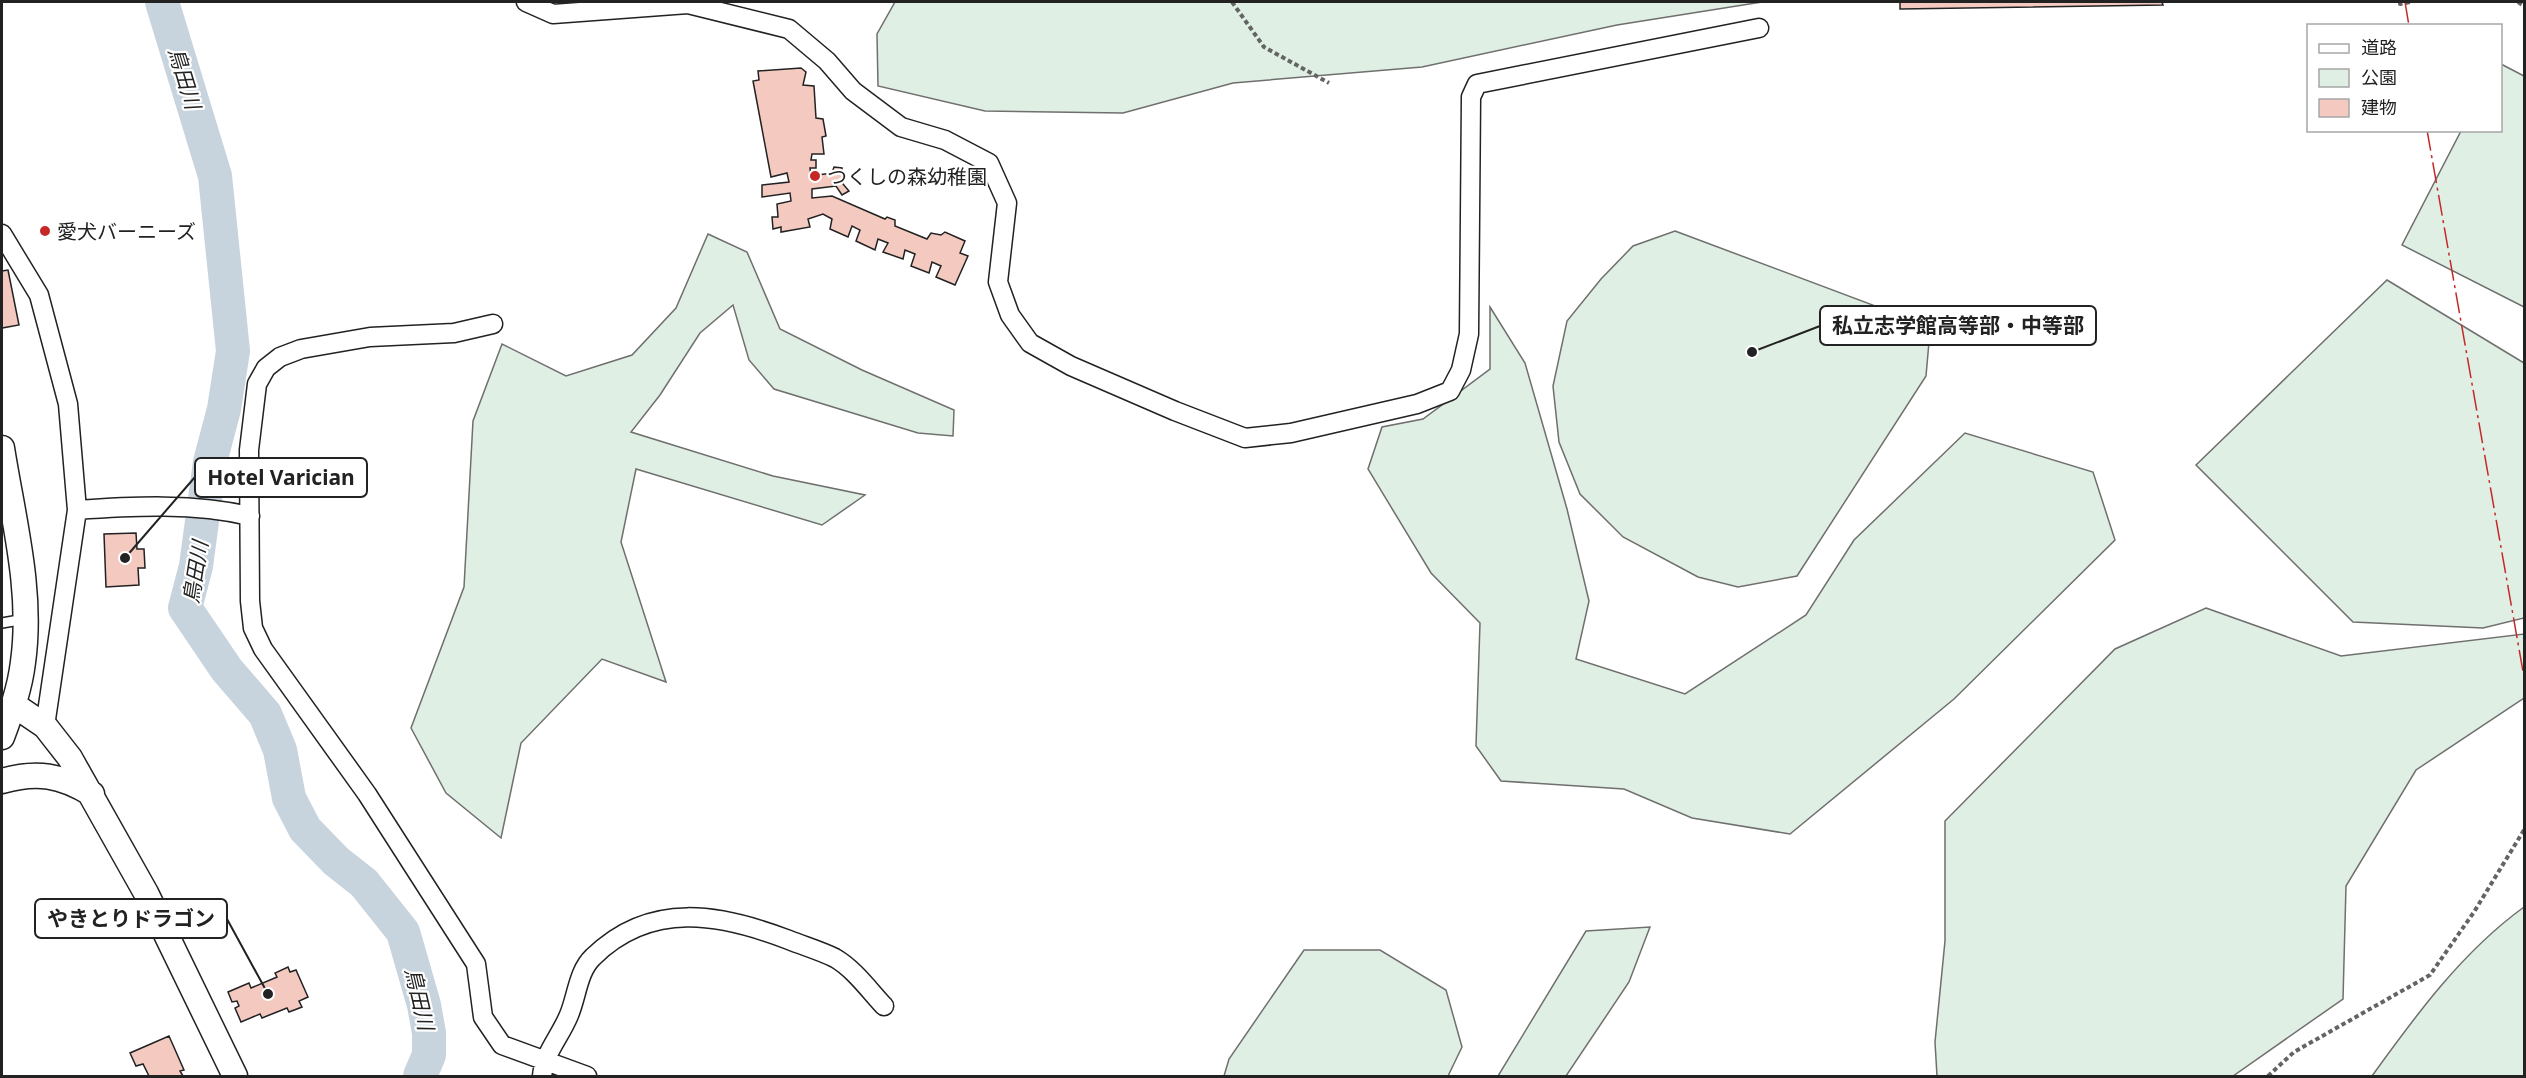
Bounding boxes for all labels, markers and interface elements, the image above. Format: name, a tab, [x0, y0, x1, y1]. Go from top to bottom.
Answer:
legend	[2307, 24, 2502, 132]
text: 道路	[2361, 35, 2397, 59]
water label: 鳥田川	[162, 44, 208, 114]
text: 公園	[2361, 65, 2397, 89]
text: 建物	[2361, 95, 2397, 119]
place label: つくしの森幼稚園	[827, 163, 987, 190]
marker: つくしの森幼稚園	[808, 169, 822, 183]
place label: 愛犬バーニーズ	[57, 218, 196, 245]
marker: 愛犬バーニーズ	[38, 224, 52, 238]
callout: 私立志学館高等部・中等部	[1820, 306, 2096, 345]
text: 私立志学館高等部・中等部	[1832, 311, 2084, 339]
callout: Hotel Varician	[195, 458, 367, 497]
text: Hotel Varician	[207, 463, 355, 491]
water label: 鳥田川	[176, 537, 214, 605]
callout: やきとりドラゴン	[35, 899, 227, 938]
text: やきとりドラゴン	[47, 904, 215, 932]
water label: 鳥田川	[399, 965, 441, 1035]

